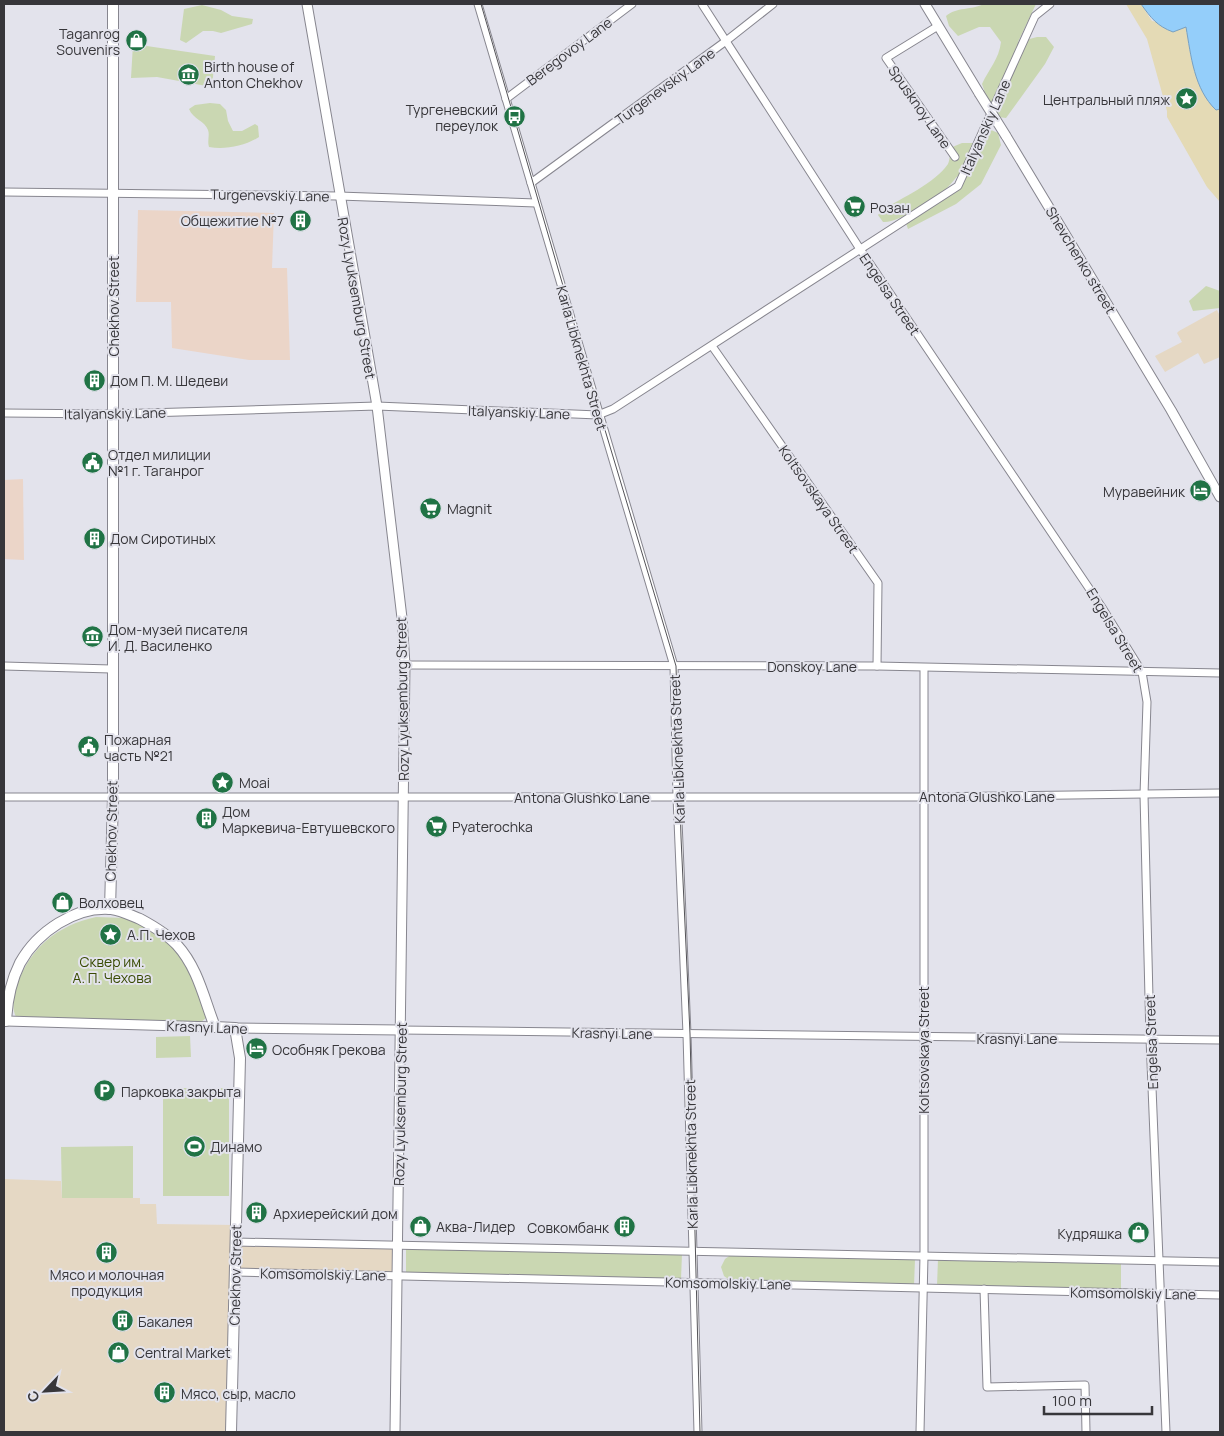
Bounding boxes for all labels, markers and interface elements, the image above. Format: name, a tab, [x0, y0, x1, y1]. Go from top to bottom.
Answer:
street label: Beregovoy Lane	[522, 13, 616, 89]
place label: Taganrog Souvenirs	[56, 24, 120, 59]
shop icon: Taganrog Souvenirs	[124, 29, 148, 53]
street label: Turgenevskiy Lane	[611, 43, 719, 129]
place label: Birth house of Anton Chekhov	[204, 57, 303, 92]
museum icon: Birth house of Anton Chekhov	[176, 62, 200, 86]
street label: Spusknoy Lane	[884, 62, 956, 152]
street label: Italyanskiy Lane	[956, 76, 1014, 178]
place icon: Центральный пляж	[1174, 87, 1198, 111]
place label: Центральный пляж	[1043, 90, 1170, 109]
place label: Тургеневский переулок	[406, 100, 499, 135]
bus stop icon: Тургеневский переулок	[502, 105, 526, 129]
street label: Turgenevskiy Lane	[210, 184, 330, 206]
supermarket icon: Розан	[842, 195, 866, 219]
place label: Розан	[870, 198, 910, 217]
street label: Shevchenko street	[1041, 203, 1121, 317]
building icon: Общежитие №7	[288, 208, 312, 232]
place label: Общежитие №7	[181, 211, 284, 230]
street label: Rozy Lyuksemburg Street	[333, 216, 381, 381]
street label: Engelsa Street	[856, 249, 925, 339]
street label: Chekhov Street	[104, 255, 123, 356]
street label: Karla Libknekhta Street	[552, 283, 612, 433]
building icon: Дом П. М. Шедеви	[82, 368, 106, 392]
place label: Дом П. М. Шедеви	[110, 371, 228, 390]
street label: Italyanskiy Lane	[468, 401, 570, 423]
street label: Italyanskiy Lane	[64, 403, 166, 423]
street label: Koltsovskaya Street	[775, 441, 864, 557]
place label: Отдел милиции №1 г. Таганрог	[108, 445, 211, 480]
public building icon: Отдел милиции №1 г. Таганрог	[80, 450, 104, 474]
hotel icon: Муравейник	[1189, 479, 1213, 503]
place label: Муравейник	[1103, 482, 1186, 501]
supermarket icon: Magnit	[419, 496, 443, 520]
place label: Magnit	[447, 499, 492, 518]
building icon: Дом Сиротиных	[82, 526, 106, 550]
place label: Дом Сиротиных	[110, 529, 216, 548]
street label: Engelsa Street	[1082, 584, 1148, 676]
street label: Rozy Lyuksemburg Street	[391, 616, 413, 781]
place label: Дом-музей писателя И. Д. Василенко	[108, 620, 248, 655]
museum icon: Дом-музей писателя И. Д. Василенко	[80, 625, 104, 649]
street label: Donskoy Lane	[767, 657, 857, 676]
street label: Karla Libknekhta Street	[665, 674, 689, 824]
place label: Пожарная часть №21	[104, 730, 173, 765]
public building icon: Пожарная часть №21	[76, 735, 100, 759]
place icon: Moai	[211, 770, 235, 794]
place label: Moai	[239, 773, 270, 792]
street label: Chekhov Street	[101, 780, 121, 882]
street label: Antona Glushko Lane	[919, 787, 1055, 806]
street label: Antona Glushko Lane	[514, 788, 650, 807]
place label: Дом Маркевича-Евтушевского	[222, 802, 395, 837]
building icon: Дом Маркевича-Евтушевского	[194, 807, 218, 831]
supermarket icon: Pyaterochka	[424, 814, 448, 838]
place label: Pyaterochka	[452, 817, 533, 836]
shop icon: Волховец	[51, 890, 75, 914]
place label: Волховец	[79, 893, 144, 912]
place icon: А.П. Чехов	[99, 922, 123, 946]
place label: А.П. Чехов	[127, 925, 196, 944]
park label: Сквер им. А. П. Чехова	[73, 952, 151, 987]
street label: Koltsovskaya Street	[914, 986, 933, 1114]
street label: Engelsa Street	[1140, 994, 1162, 1090]
street label: Krasnyi Lane	[166, 1016, 248, 1038]
street label: Rozy Lyuksemburg Street	[389, 1021, 411, 1186]
street label: Krasnyi Lane	[571, 1023, 653, 1043]
street label: Krasnyi Lane	[976, 1029, 1058, 1048]
hotel icon: Особняк Грекова	[244, 1037, 268, 1061]
place label: Особняк Грекова	[272, 1040, 385, 1059]
parking icon: Парковка закрыта	[93, 1079, 117, 1103]
street label: Karla Libknekhta Street	[680, 1079, 702, 1229]
place label: Парковка закрыта	[121, 1082, 241, 1101]
sports icon: Динамо	[182, 1134, 206, 1158]
place label: Динамо	[210, 1137, 262, 1156]
building icon: Архиерейский дом	[245, 1201, 269, 1225]
place label: Архиерейский дом	[273, 1204, 398, 1223]
shop icon: Аква-Лидер	[408, 1214, 432, 1238]
building icon: Совкомбанк	[613, 1215, 637, 1239]
place label: Аква-Лидер	[436, 1217, 515, 1236]
place label: Совкомбанк	[527, 1218, 610, 1237]
shop icon: Кудряшка	[1126, 1221, 1150, 1245]
street label: Chekhov Street	[225, 1224, 245, 1326]
place label: Кудряшка	[1057, 1224, 1122, 1243]
building icon: Мясо и молочная продукция	[95, 1240, 119, 1264]
street label: Komsomolskiy Lane	[260, 1263, 386, 1285]
place label: Мясо и молочная продукция	[50, 1265, 164, 1300]
street label: Komsomolskiy Lane	[665, 1272, 791, 1294]
street label: Komsomolskiy Lane	[1070, 1282, 1196, 1304]
building icon: Бакалея	[110, 1309, 134, 1333]
place label: Бакалея	[138, 1312, 193, 1331]
shop icon: Central Market	[107, 1340, 131, 1364]
place label: Central Market	[135, 1343, 231, 1362]
north arrow	[20, 1366, 70, 1416]
building icon: Мясо, сыр, масло	[153, 1381, 177, 1405]
place label: Мясо, сыр, масло	[181, 1384, 296, 1403]
scale bar	[1044, 1384, 1152, 1416]
text: С	[22, 1388, 44, 1405]
text: 100 m	[1052, 1390, 1092, 1411]

